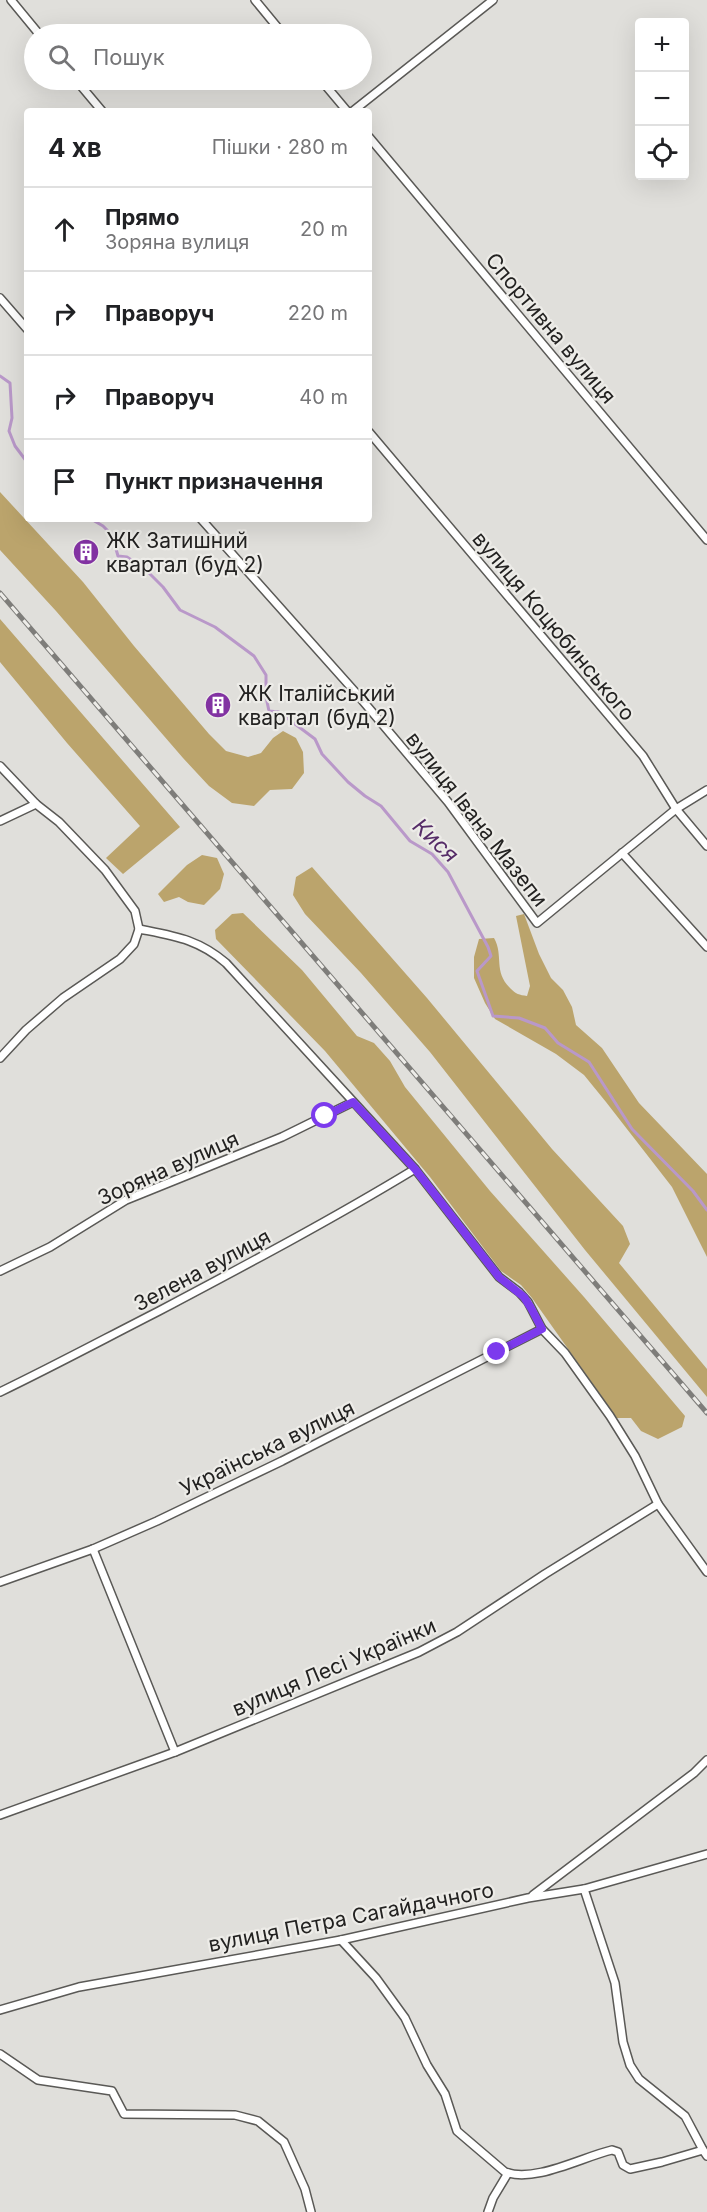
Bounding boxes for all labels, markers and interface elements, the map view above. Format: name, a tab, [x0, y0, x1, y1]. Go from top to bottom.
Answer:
map controls	[635, 18, 689, 180]
button: +	[635, 18, 689, 72]
search box	[24, 24, 372, 90]
icon: search	[45, 41, 78, 74]
text: Пошук	[93, 44, 165, 70]
button: −	[635, 72, 689, 126]
button: locate	[635, 126, 689, 180]
text: 4 хв	[48, 132, 102, 163]
text: Пішки · 280 m	[212, 135, 348, 159]
text: Прямо	[105, 204, 179, 230]
icon: ahead	[48, 213, 81, 246]
text: 20 m	[300, 217, 348, 241]
text: Зоряна вулиця	[105, 230, 249, 254]
street label: Спортивна вулиця	[481, 248, 621, 408]
icon: right	[48, 297, 81, 330]
text: Праворуч	[105, 300, 214, 326]
text: 220 m	[288, 301, 348, 325]
icon: right	[48, 381, 81, 414]
text: Праворуч	[105, 384, 214, 410]
text: 40 m	[299, 385, 348, 409]
icon: arrive	[48, 465, 81, 498]
text: Пункт призначення	[105, 468, 323, 494]
street label: вулиця Коцюбинського	[468, 526, 640, 726]
place label: ЖК Затишний квартал (буд 2)	[106, 528, 264, 577]
building icon: ЖК Затишний квартал (буд 2)	[71, 537, 101, 567]
place label: ЖК Італійський квартал (буд 2)	[238, 681, 396, 730]
building icon: ЖК Італійський квартал (буд 2)	[203, 690, 233, 720]
street label: вулиця Івана Мазепи	[401, 727, 553, 911]
water label: Кися	[408, 813, 464, 867]
route start	[311, 1102, 337, 1128]
street label: Зоряна вулиця	[94, 1126, 242, 1210]
street label: Зелена вулиця	[129, 1224, 275, 1316]
route end	[483, 1338, 509, 1364]
street label: Українська вулиця	[176, 1395, 358, 1501]
street label: вулиця Лесі Українки	[228, 1613, 440, 1721]
street label: вулиця Петра Сагайдачного	[206, 1877, 496, 1957]

